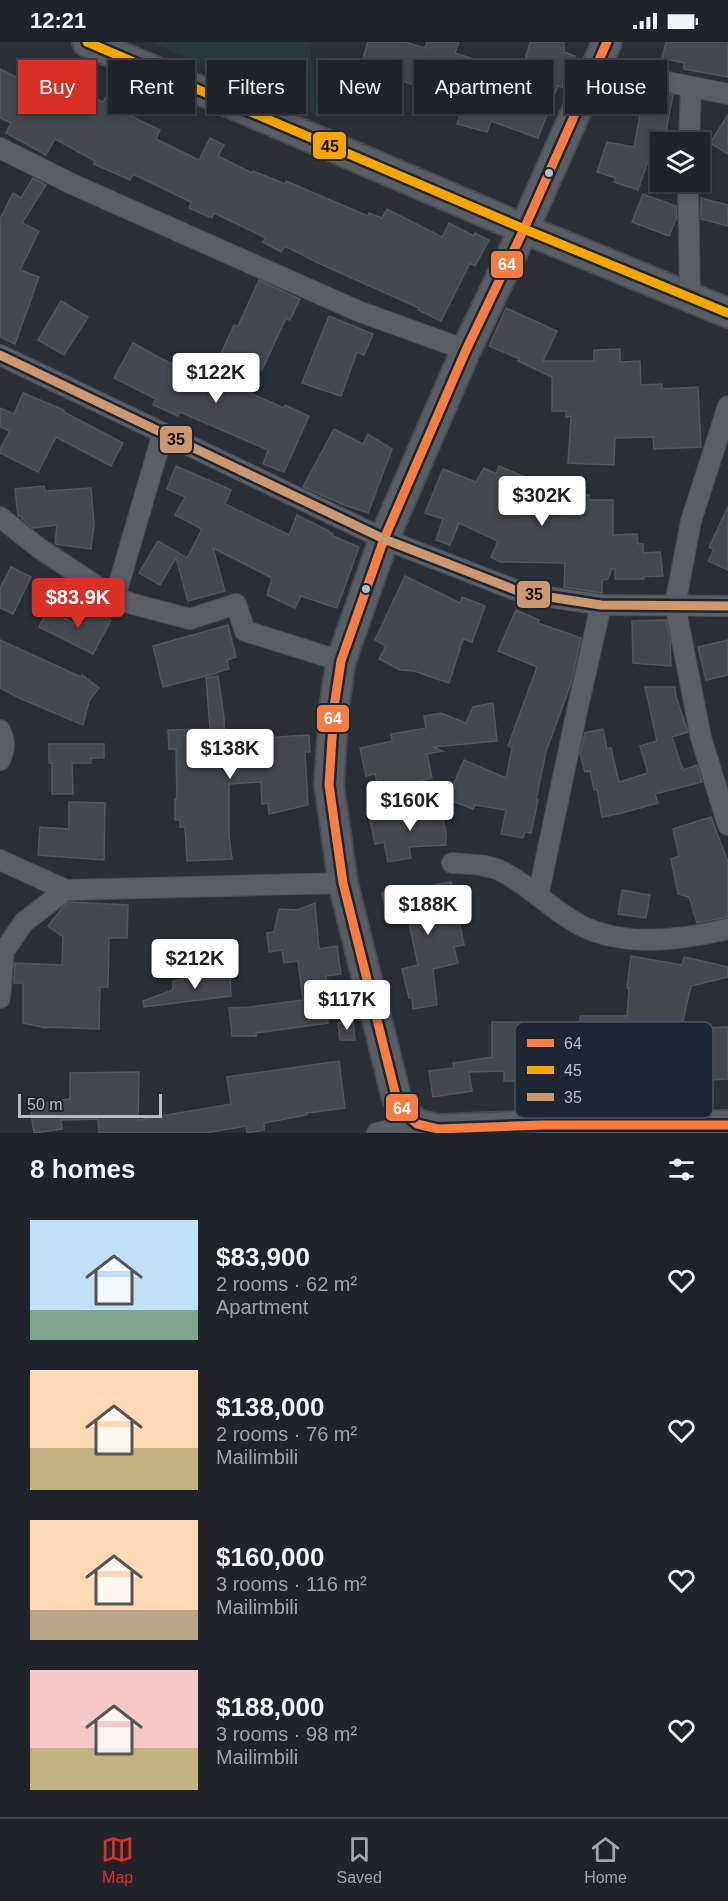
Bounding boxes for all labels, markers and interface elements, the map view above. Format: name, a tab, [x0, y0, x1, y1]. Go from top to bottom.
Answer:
text: 12:21	[30, 8, 86, 33]
chip: Buy	[18, 60, 96, 114]
chip: Rent	[108, 60, 195, 114]
chip: Filters	[207, 60, 306, 114]
chip: New	[318, 60, 402, 114]
chip: Apartment	[414, 60, 553, 114]
chip: House	[565, 60, 667, 114]
line badge: 45	[312, 131, 347, 160]
map controls	[650, 132, 710, 192]
button: layers	[650, 132, 710, 192]
text: 45	[321, 138, 339, 155]
unlabelled marker	[543, 167, 555, 179]
line badge: 64	[490, 250, 524, 279]
text: 64	[498, 256, 516, 273]
pin: $122K	[174, 353, 258, 404]
text: $122K	[187, 361, 245, 383]
line badge: 35	[159, 425, 193, 454]
text: 35	[167, 431, 185, 448]
pin: $302K	[500, 476, 584, 527]
text: $302K	[513, 484, 571, 506]
pin: $83.9K	[29, 578, 127, 629]
line badge: 35	[516, 580, 551, 609]
unlabelled marker	[360, 583, 372, 595]
text: $83.9K	[46, 586, 110, 608]
text: 35	[525, 586, 543, 603]
line badge: 64	[316, 704, 350, 733]
text: 64	[324, 710, 342, 727]
pin: $138K	[188, 729, 272, 780]
text: $138K	[201, 737, 259, 759]
pin: $160K	[368, 781, 452, 832]
text: $160K	[381, 789, 439, 811]
pin: $188K	[386, 885, 470, 936]
text: $188K	[399, 893, 457, 915]
pin: $212K	[153, 939, 237, 990]
text: $212K	[166, 947, 224, 969]
pin: $117K	[305, 980, 389, 1031]
text: $117K	[318, 988, 376, 1010]
legend	[515, 1022, 713, 1118]
text: 64	[564, 1035, 582, 1052]
text: 45	[564, 1062, 582, 1079]
text: 35	[564, 1089, 582, 1106]
scale bar	[18, 1091, 162, 1118]
line badge: 64	[385, 1093, 419, 1122]
text: 50 m	[27, 1096, 63, 1113]
text: 64	[393, 1100, 411, 1117]
icon: filters	[665, 1153, 698, 1186]
text: 8 homes	[30, 1154, 136, 1184]
text: $83,900	[216, 1242, 310, 1272]
icon: home	[78, 1244, 150, 1316]
icon: heart	[665, 1264, 698, 1297]
text: 2 rooms · 62 m²	[216, 1273, 357, 1295]
text: Apartment	[216, 1296, 308, 1318]
text: $138,000	[216, 1392, 324, 1422]
icon: home	[78, 1394, 150, 1466]
icon: heart	[665, 1414, 698, 1447]
text: 2 rooms · 76 m²	[216, 1423, 357, 1445]
text: Mailimbili	[216, 1446, 298, 1468]
text: $160,000	[216, 1542, 324, 1572]
icon: home	[78, 1544, 150, 1616]
icon: heart	[665, 1564, 698, 1597]
text: 3 rooms · 116 m²	[216, 1573, 367, 1595]
text: Mailimbili	[216, 1596, 298, 1618]
text: $188,000	[216, 1692, 324, 1722]
icon: home	[78, 1694, 150, 1766]
icon: heart	[665, 1714, 698, 1747]
text: 3 rooms · 98 m²	[216, 1723, 357, 1745]
text: Mailimbili	[216, 1746, 298, 1768]
tab: Map	[101, 1833, 134, 1887]
tab: Saved	[336, 1833, 382, 1887]
tab: Home	[584, 1833, 627, 1887]

